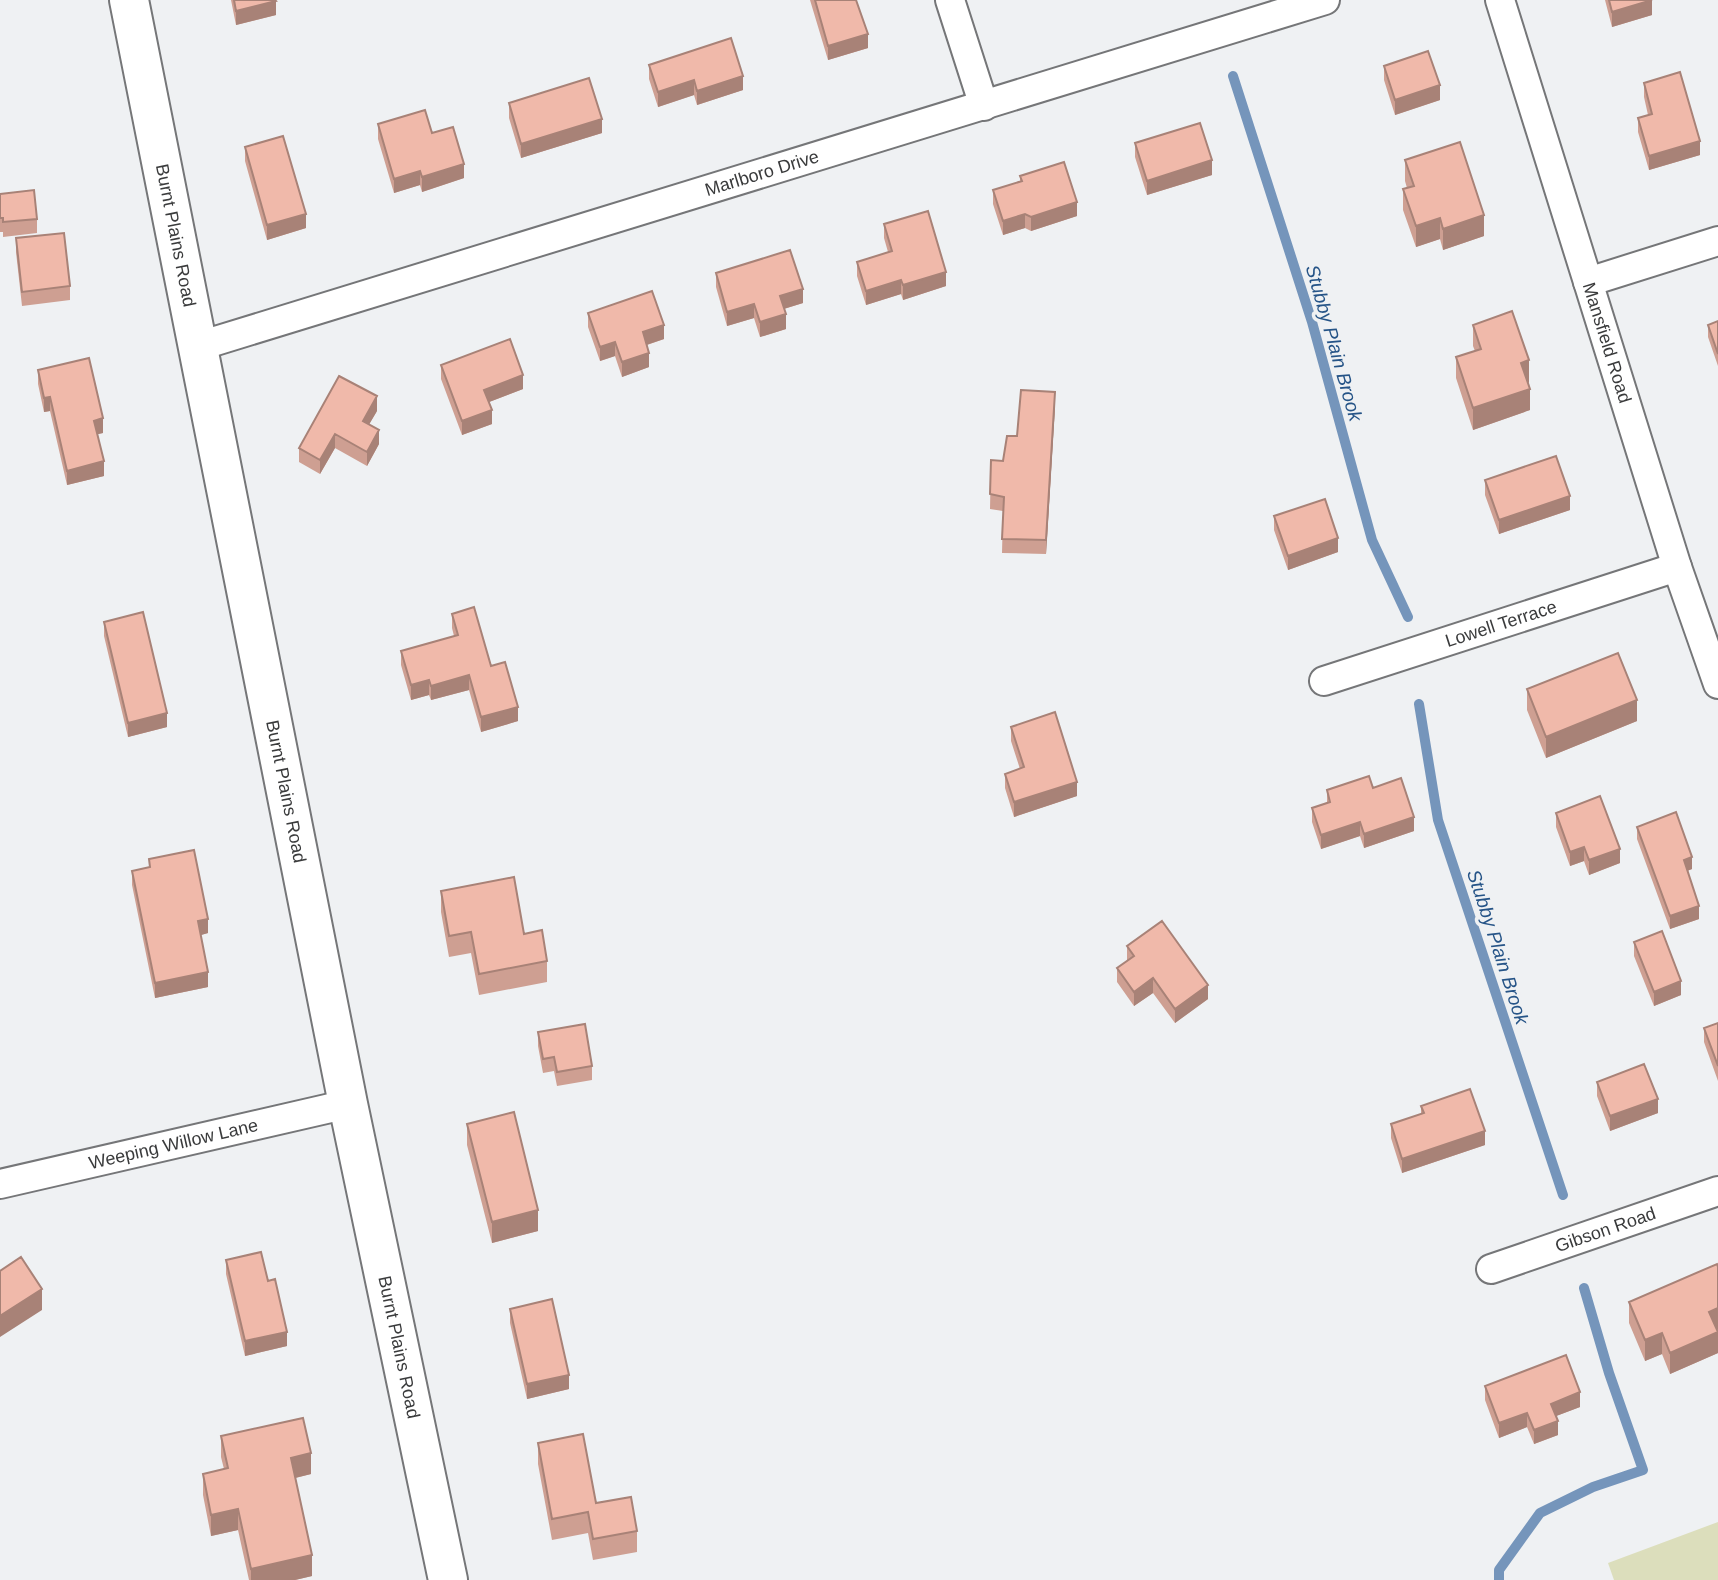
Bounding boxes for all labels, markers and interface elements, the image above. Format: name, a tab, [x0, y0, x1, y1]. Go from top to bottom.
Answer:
street label: Marlboro Drive	[702, 146, 821, 200]
street label: Burnt Plains Road	[152, 162, 200, 309]
water label: Stubby Plain Brook	[1302, 262, 1367, 425]
street label: Mansfield Road	[1579, 280, 1635, 405]
street label: Lowell Terrace	[1443, 597, 1559, 651]
street label: Burnt Plains Road	[262, 718, 310, 865]
water label: Stubby Plain Brook	[1463, 867, 1533, 1029]
street label: Weeping Willow Lane	[87, 1115, 260, 1173]
street label: Gibson Road	[1552, 1203, 1658, 1256]
street label: Burnt Plains Road	[374, 1274, 424, 1420]

